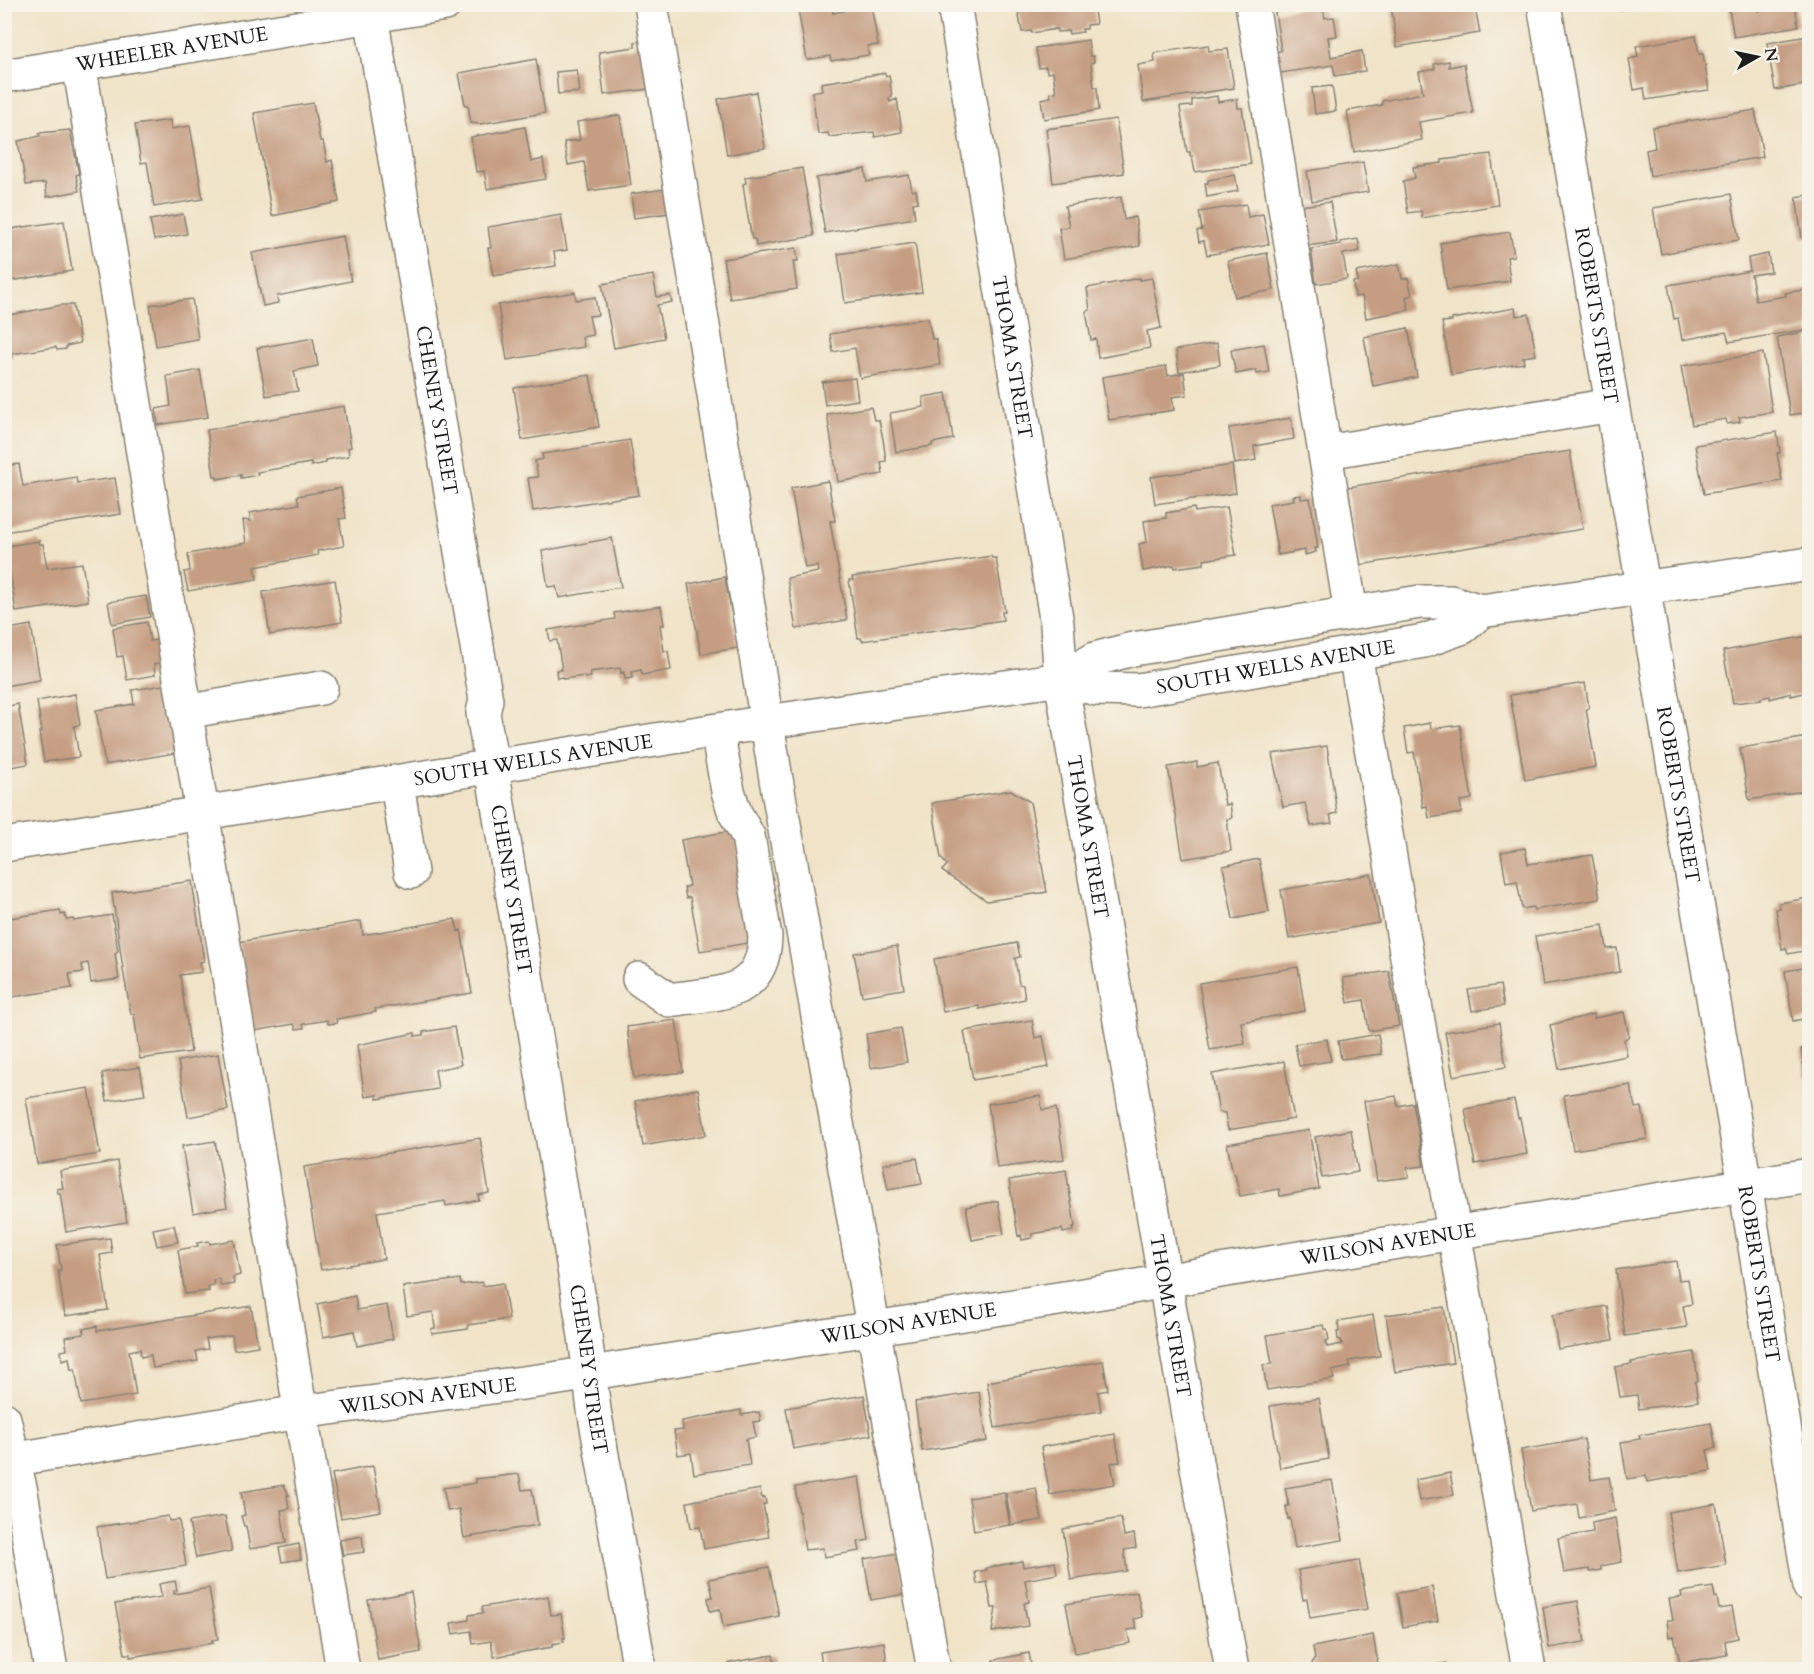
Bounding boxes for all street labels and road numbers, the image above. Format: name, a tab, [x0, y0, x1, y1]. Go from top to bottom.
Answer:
street label: WHEELER AVENUE	[73, 20, 270, 78]
street label: ROBERTS STREET	[1569, 225, 1625, 406]
street label: THOMA STREET	[986, 274, 1040, 441]
street label: CHENEY STREET	[410, 323, 465, 498]
street label: SOUTH WELLS AVENUE	[1154, 633, 1397, 700]
street label: ROBERTS STREET	[1650, 704, 1707, 885]
street label: SOUTH WELLS AVENUE	[412, 727, 655, 792]
street label: THOMA STREET	[1061, 753, 1116, 921]
street label: CHENEY STREET	[485, 802, 539, 977]
street label: ROBERTS STREET	[1732, 1183, 1787, 1365]
street label: WILSON AVENUE	[1297, 1216, 1478, 1271]
street label: THOMA STREET	[1144, 1232, 1198, 1400]
street label: CHENEY STREET	[563, 1282, 615, 1457]
street label: WILSON AVENUE	[817, 1295, 998, 1350]
street label: WILSON AVENUE	[337, 1370, 518, 1420]

